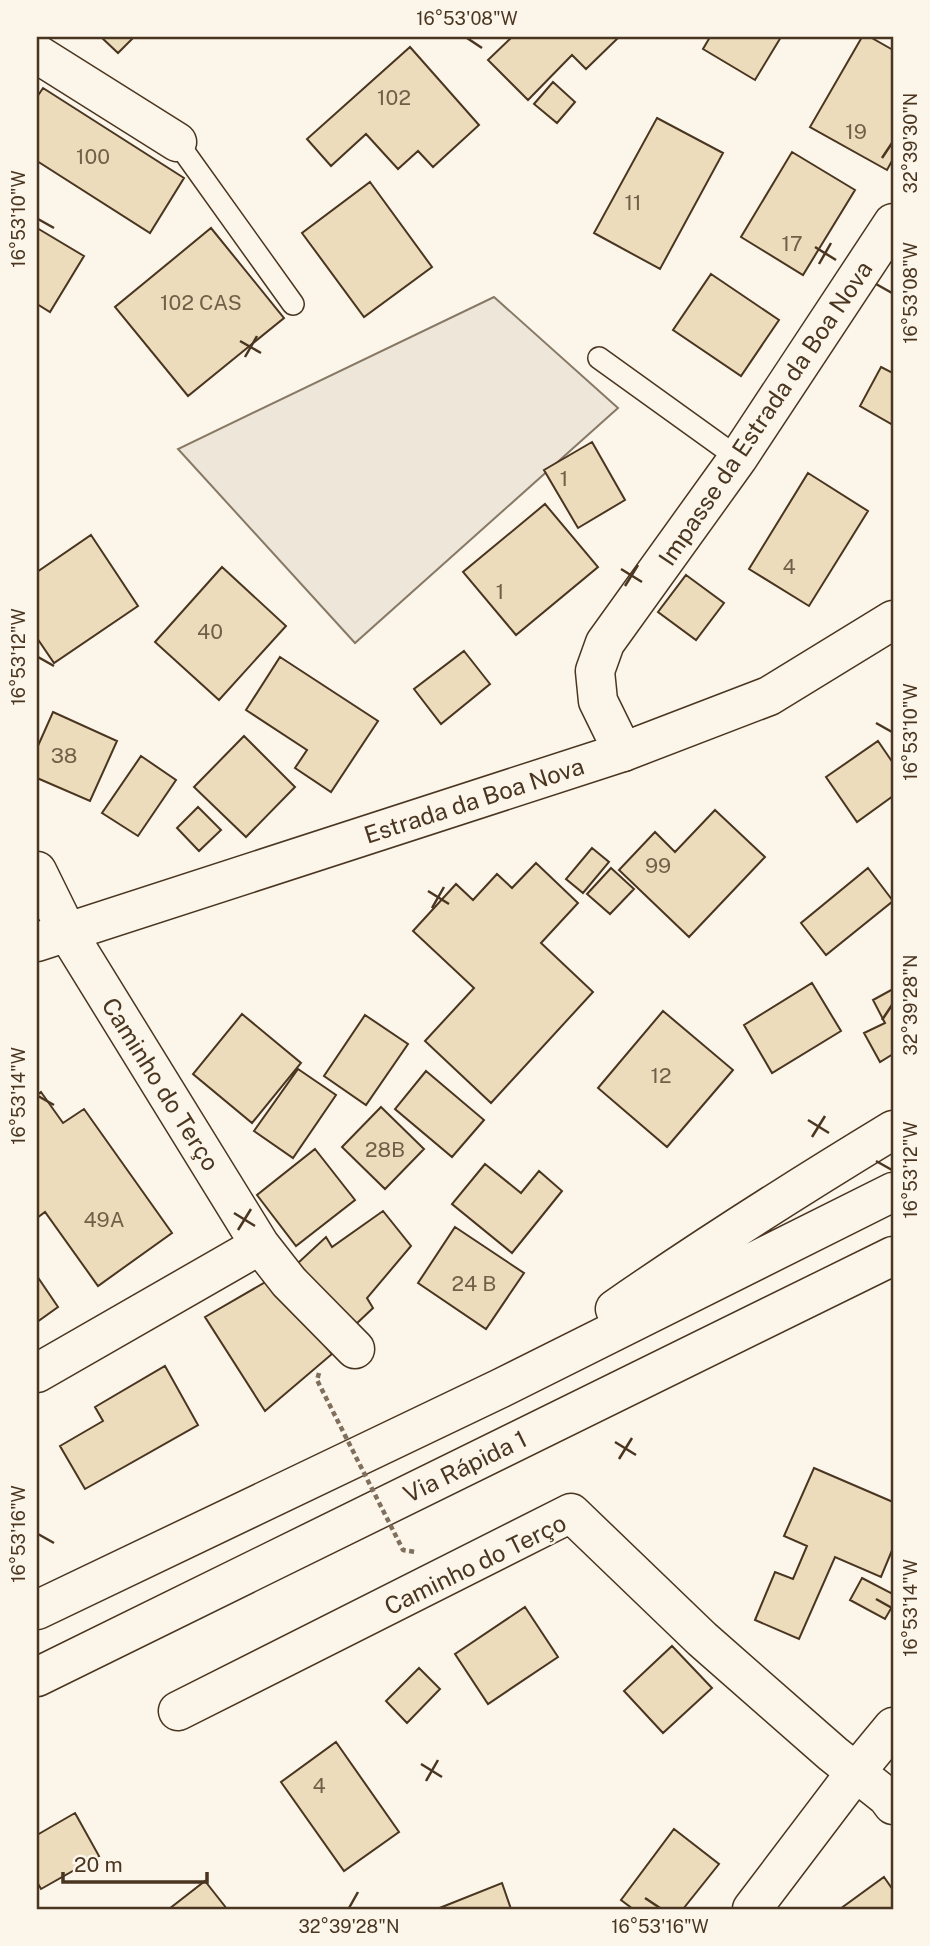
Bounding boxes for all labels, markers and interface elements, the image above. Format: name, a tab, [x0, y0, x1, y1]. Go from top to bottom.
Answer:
text: 16°53'08"W	[416, 8, 518, 29]
house number: 102	[377, 85, 411, 110]
text: 32°39'30"N	[900, 93, 921, 193]
house number: 19	[845, 119, 867, 144]
house number: 100	[76, 144, 110, 169]
text: 16°53'10"W	[8, 170, 29, 268]
house number: 11	[624, 190, 642, 215]
house number: 17	[781, 231, 803, 256]
text: 16°53'08"W	[900, 242, 921, 344]
street label: Impasse da Estrada da Boa Nova	[652, 255, 878, 571]
house number: 102 CAS	[160, 290, 242, 315]
house number: 1	[560, 466, 568, 491]
house number: 4	[782, 554, 796, 579]
house number: 1	[496, 579, 504, 604]
text: 16°53'12"W	[8, 608, 29, 706]
house number: 40	[197, 619, 223, 644]
text: 16°53'10"W	[900, 683, 921, 781]
house number: 38	[51, 743, 77, 768]
street label: Estrada da Boa Nova	[360, 751, 588, 849]
house number: 99	[645, 853, 671, 878]
text: 32°39'28"N	[900, 955, 921, 1055]
street label: Caminho do Terço	[96, 992, 226, 1176]
text: 16°53'14"W	[8, 1047, 29, 1145]
house number: 12	[650, 1063, 672, 1088]
text: 16°53'12"W	[900, 1121, 921, 1219]
house number: 28B	[365, 1137, 405, 1162]
house number: 49A	[83, 1207, 125, 1232]
house number: 24 B	[452, 1271, 496, 1296]
street label: Via Rápida 1	[399, 1424, 531, 1508]
text: 16°53'16"W	[8, 1485, 29, 1583]
street label: Caminho do Terço	[380, 1508, 570, 1620]
text: 16°53'14"W	[900, 1559, 921, 1657]
house number: 4	[312, 1773, 326, 1798]
scale bar	[63, 1841, 206, 1885]
text: 20 m	[74, 1852, 123, 1877]
text: 32°39'28"N	[299, 1916, 399, 1937]
text: 16°53'16"W	[611, 1916, 709, 1937]

